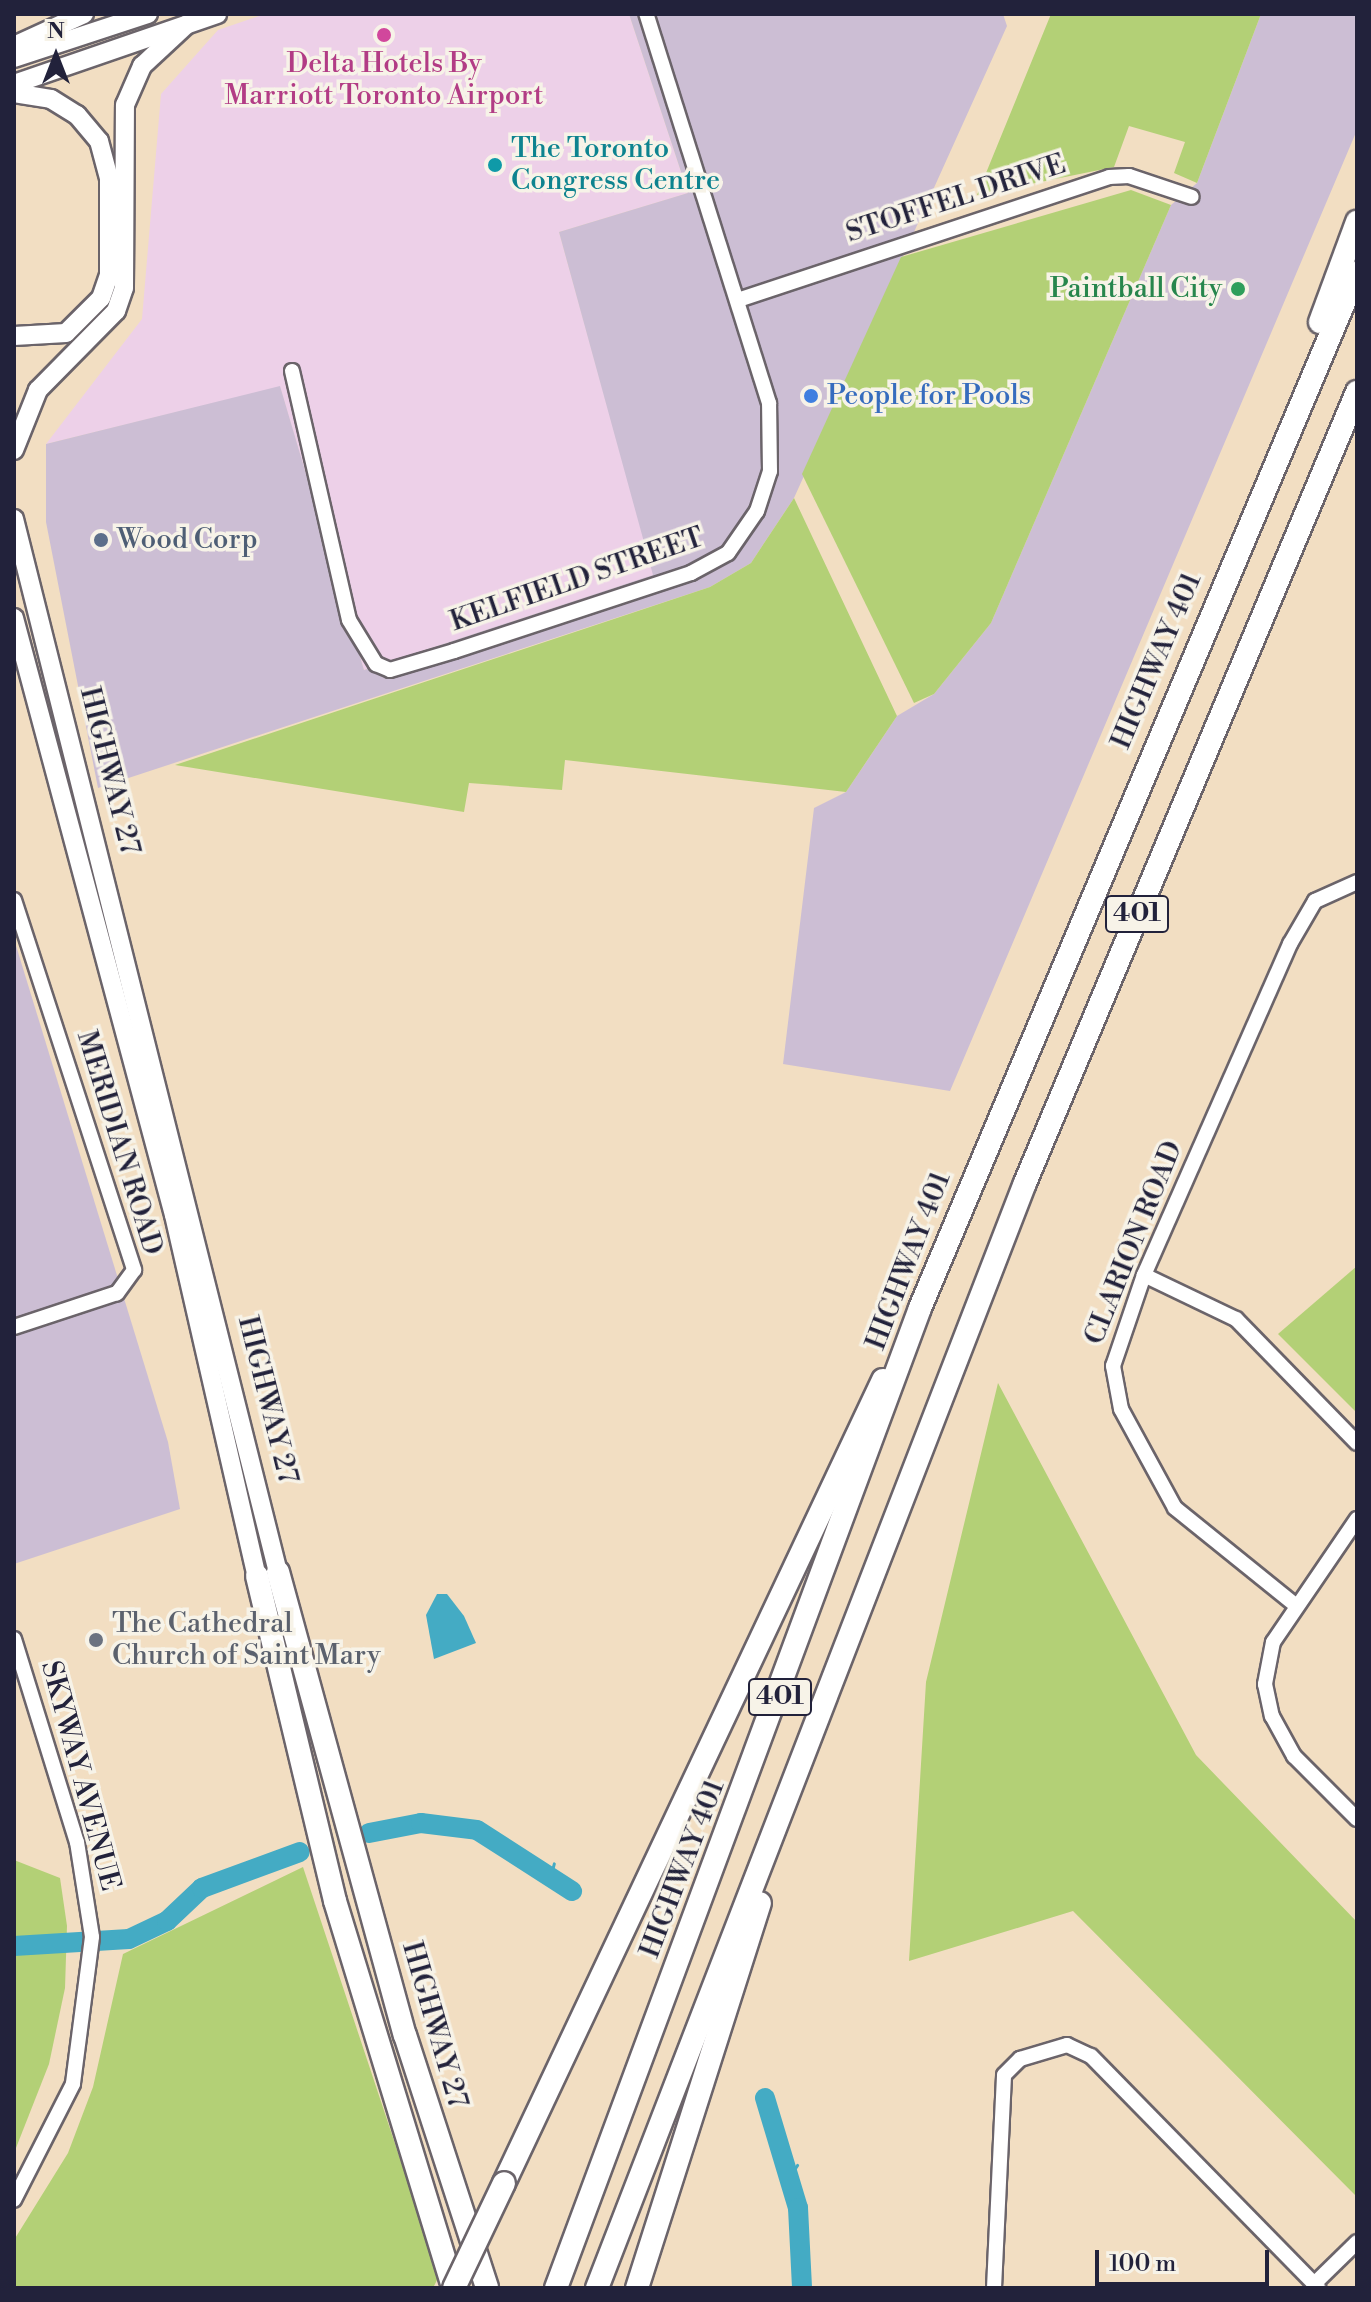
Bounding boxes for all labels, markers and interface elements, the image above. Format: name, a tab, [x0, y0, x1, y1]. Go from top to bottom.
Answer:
north arrow	[16, 16, 96, 96]
text: N	[47, 18, 65, 45]
marker: Delta Hotels By Marriott Toronto Airport	[375, 26, 393, 44]
place label: Delta Hotels By Marriott Toronto Airport	[225, 47, 543, 113]
place label: The Toronto Congress Centre	[511, 132, 720, 198]
street label: STOFFEL DRIVE	[842, 148, 1070, 250]
marker: The Toronto Congress Centre	[486, 156, 504, 174]
place label: Paintball City	[1050, 272, 1222, 306]
marker: Paintball City	[1229, 280, 1247, 298]
place label: People for Pools	[827, 379, 1031, 413]
marker: People for Pools	[802, 387, 820, 405]
street label: KELFIELD STREET	[446, 521, 708, 639]
place label: Wood Corp	[117, 523, 258, 557]
marker: Wood Corp	[92, 531, 110, 549]
street label: HIGHWAY 401	[1105, 568, 1209, 754]
street label: HIGHWAY 27	[72, 684, 146, 858]
road number: 401	[1105, 892, 1169, 936]
street label: MERIDIAN ROAD	[69, 1027, 169, 1259]
street label: CLARION ROAD	[1078, 1136, 1190, 1350]
street label: HIGHWAY 401	[860, 1167, 958, 1355]
street label: HIGHWAY 27	[230, 1313, 304, 1487]
place label: The Cathedral Church of Saint Mary	[112, 1607, 381, 1673]
marker: The Cathedral Church of Saint Mary	[87, 1631, 105, 1649]
street label: SKYWAY AVENUE	[33, 1657, 127, 1895]
road number: 401	[748, 1675, 812, 1719]
street label: HIGHWAY 401	[634, 1775, 732, 1963]
street label: HIGHWAY 27	[394, 1938, 474, 2112]
scale bar	[1099, 2234, 1273, 2284]
text: 100 m	[1109, 2249, 1176, 2279]

